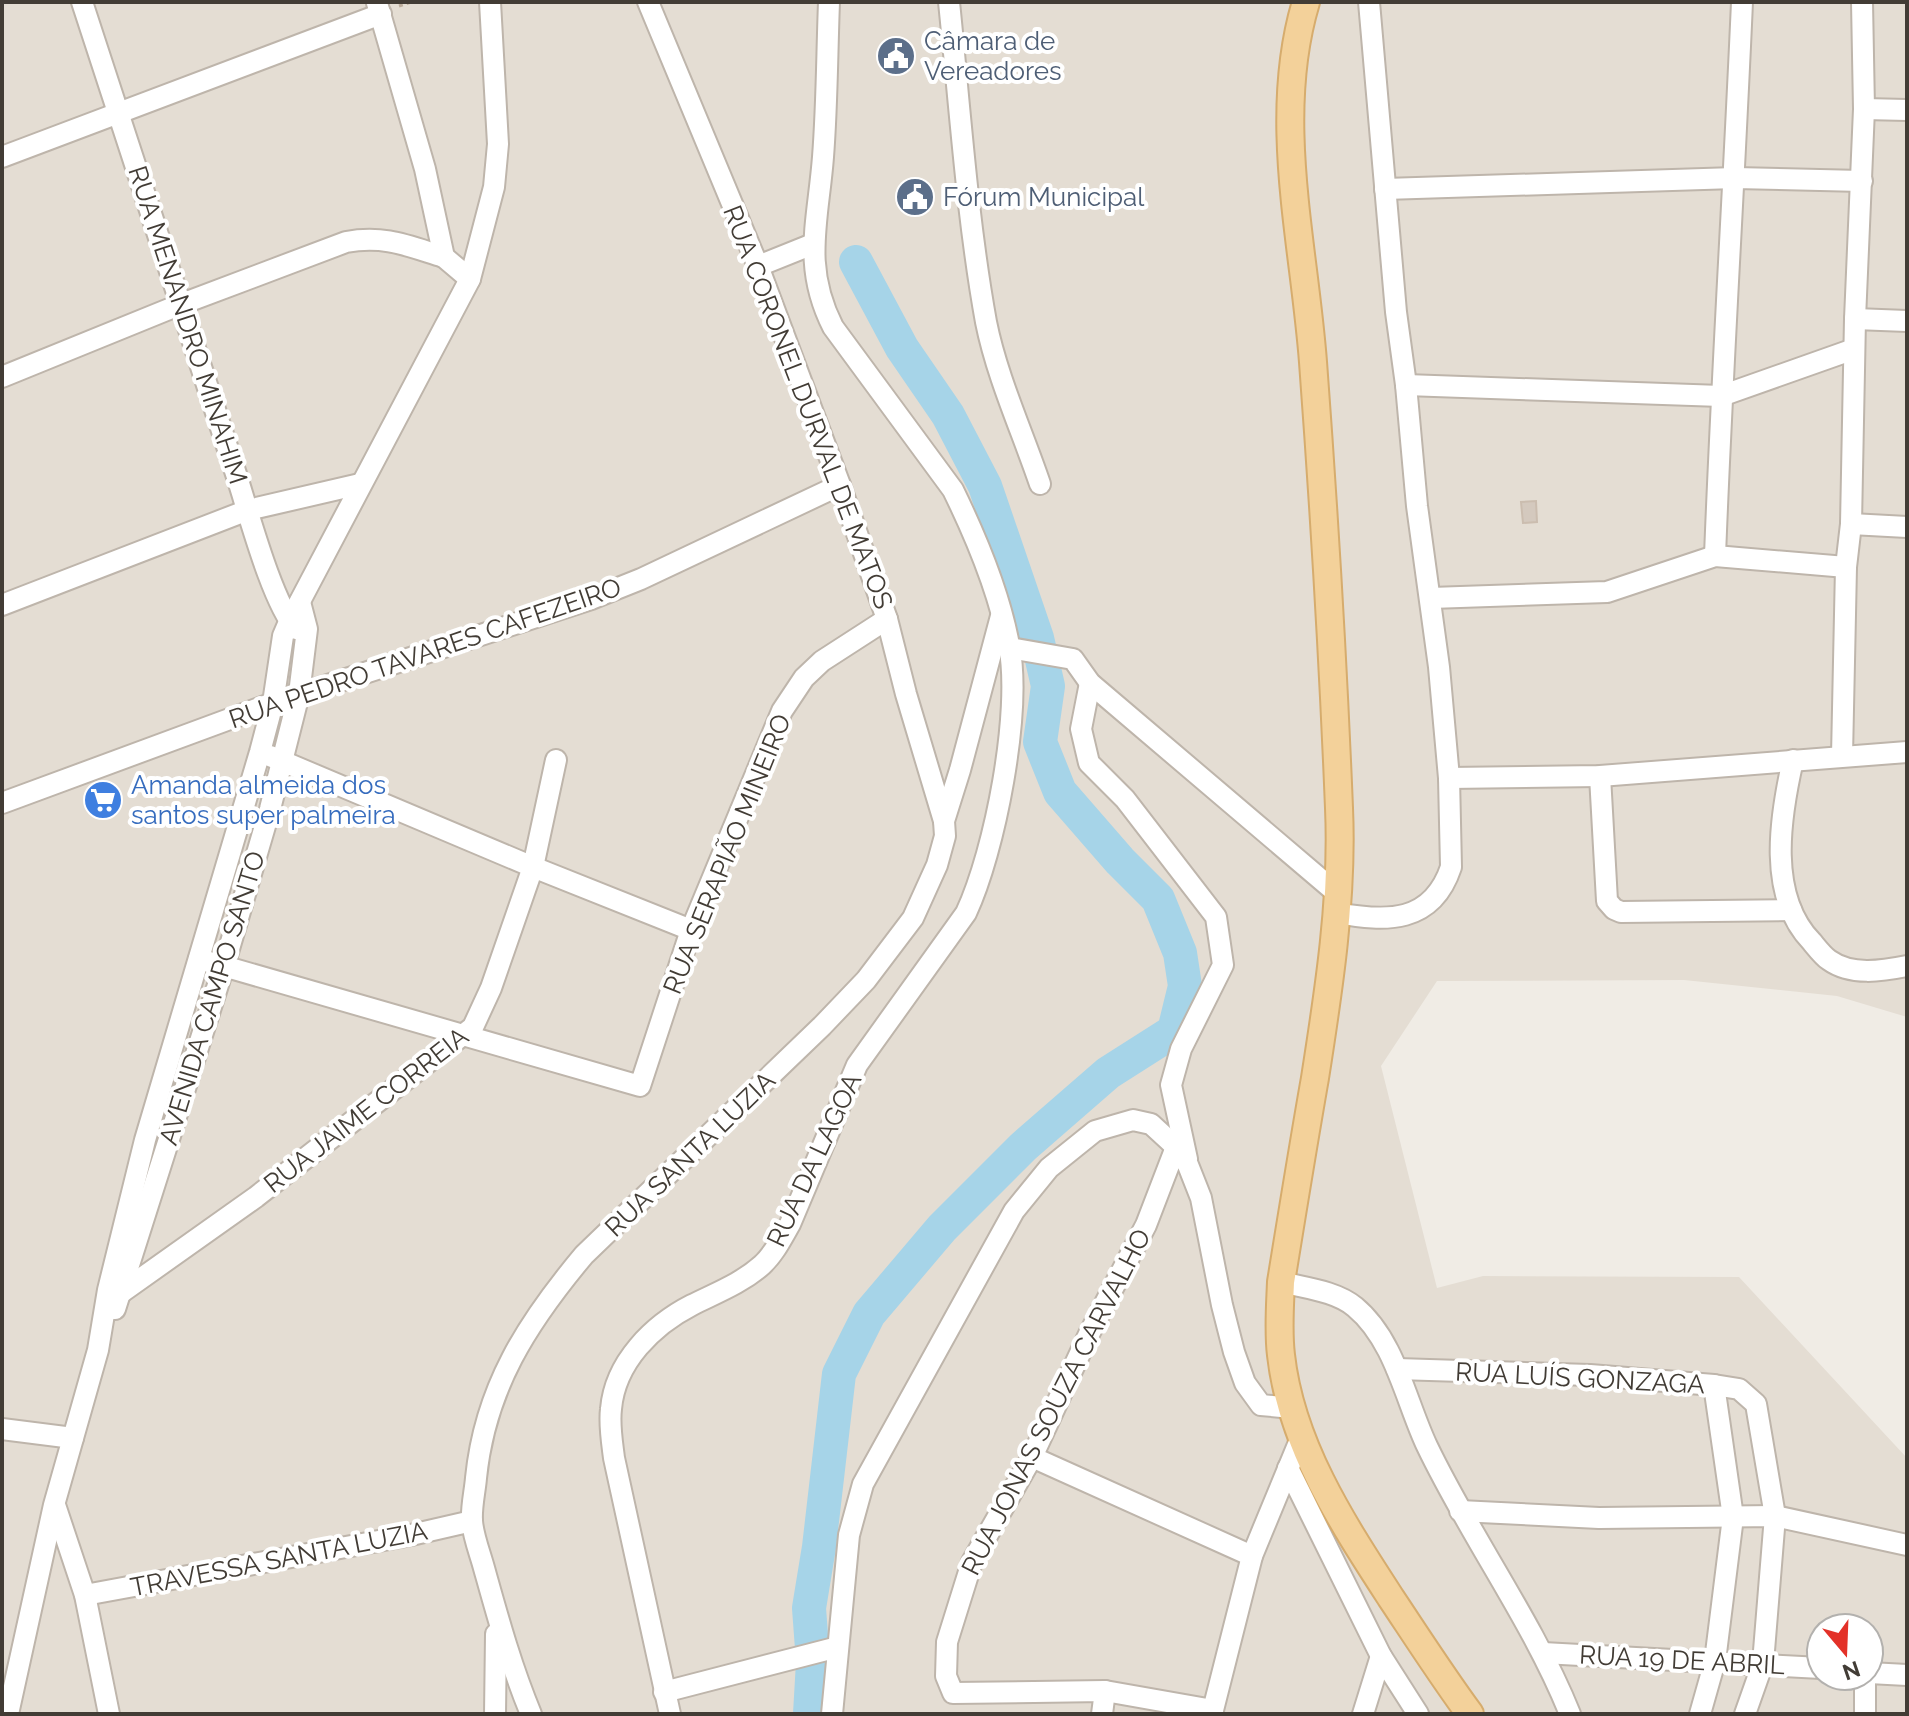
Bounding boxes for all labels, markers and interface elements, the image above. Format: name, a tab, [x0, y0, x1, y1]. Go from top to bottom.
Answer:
place label: Câmara de Vereadores	[924, 26, 1062, 86]
public building icon: Câmara de Vereadores	[875, 35, 917, 77]
street label: RUA MENANDRO MINAHIM	[122, 162, 254, 488]
public building icon: Fórum Municipal	[894, 176, 936, 218]
place label: Fórum Municipal	[943, 182, 1145, 212]
street label: RUA CORONEL DURVAL DE MATOS	[717, 201, 899, 613]
street label: RUA PEDRO TAVARES CAFEZEIRO	[225, 572, 625, 734]
street label: RUA SERAPIÃO MINEIRO	[657, 710, 797, 998]
place label: Amanda almeida dos santos super palmeira	[131, 770, 396, 830]
supermarket icon: Amanda almeida dos santos super palmeira	[82, 779, 124, 821]
street label: AVENIDA CAMPO SANTO	[153, 848, 271, 1148]
street label: RUA JAIME CORREIA	[258, 1021, 474, 1199]
street label: RUA SANTA LUZIA	[599, 1065, 781, 1243]
street label: RUA DA LAGOA	[761, 1068, 867, 1251]
street label: RUA JONAS SOUZA CARVALHO	[955, 1224, 1157, 1580]
street label: RUA LUÍS GONZAGA	[1455, 1356, 1706, 1400]
street label: TRAVESSA SANTA LUZIA	[128, 1515, 430, 1603]
north arrow	[1805, 1612, 1885, 1692]
street label: RUA 19 DE ABRIL	[1578, 1640, 1786, 1680]
text: N	[1839, 1656, 1864, 1686]

